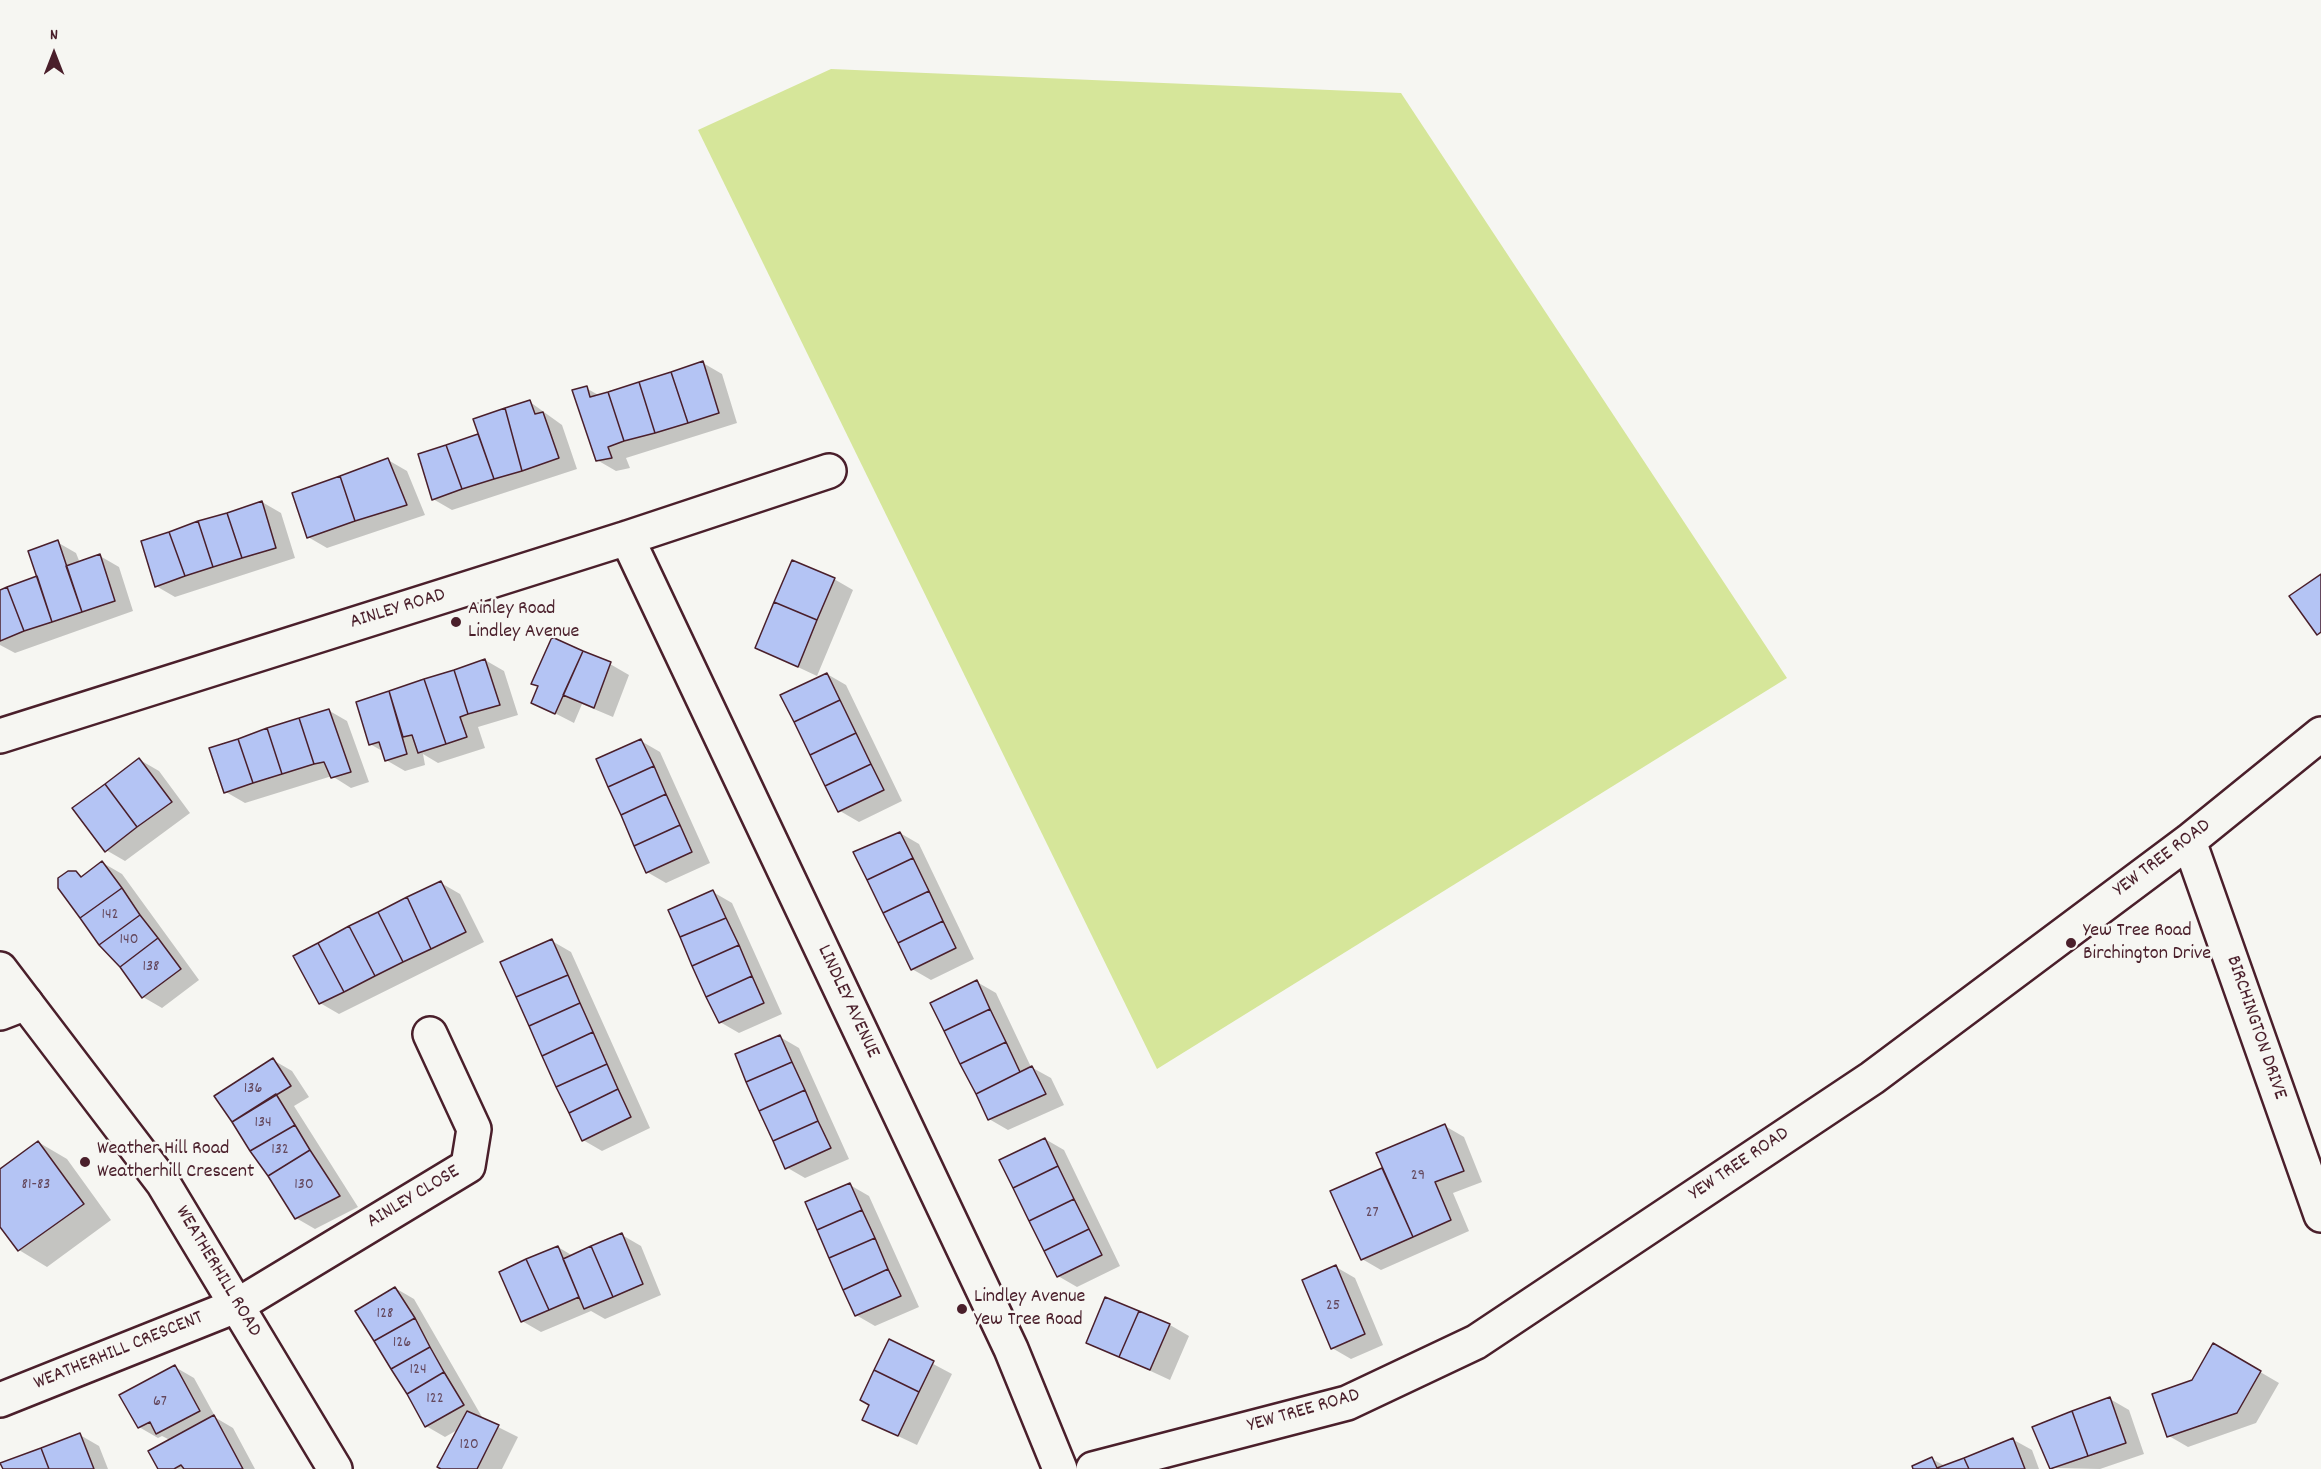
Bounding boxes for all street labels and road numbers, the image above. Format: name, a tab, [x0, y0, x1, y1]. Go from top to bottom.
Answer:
street label: AINLEY ROAD	[347, 584, 449, 636]
street label: YEW TREE ROAD	[2110, 815, 2216, 903]
street label: LINDLEY AVENUE	[810, 942, 884, 1062]
street label: BIRCHINGTON DRIVE	[2219, 953, 2291, 1103]
street label: YEW TREE ROAD	[1685, 1123, 1795, 1207]
street label: AINLEY CLOSE	[363, 1161, 465, 1235]
street label: WEATHERHILL ROAD	[169, 1202, 265, 1342]
street label: WEATHERHILL CRESCENT	[31, 1307, 207, 1397]
street label: YEW TREE ROAD	[1245, 1385, 1363, 1439]

